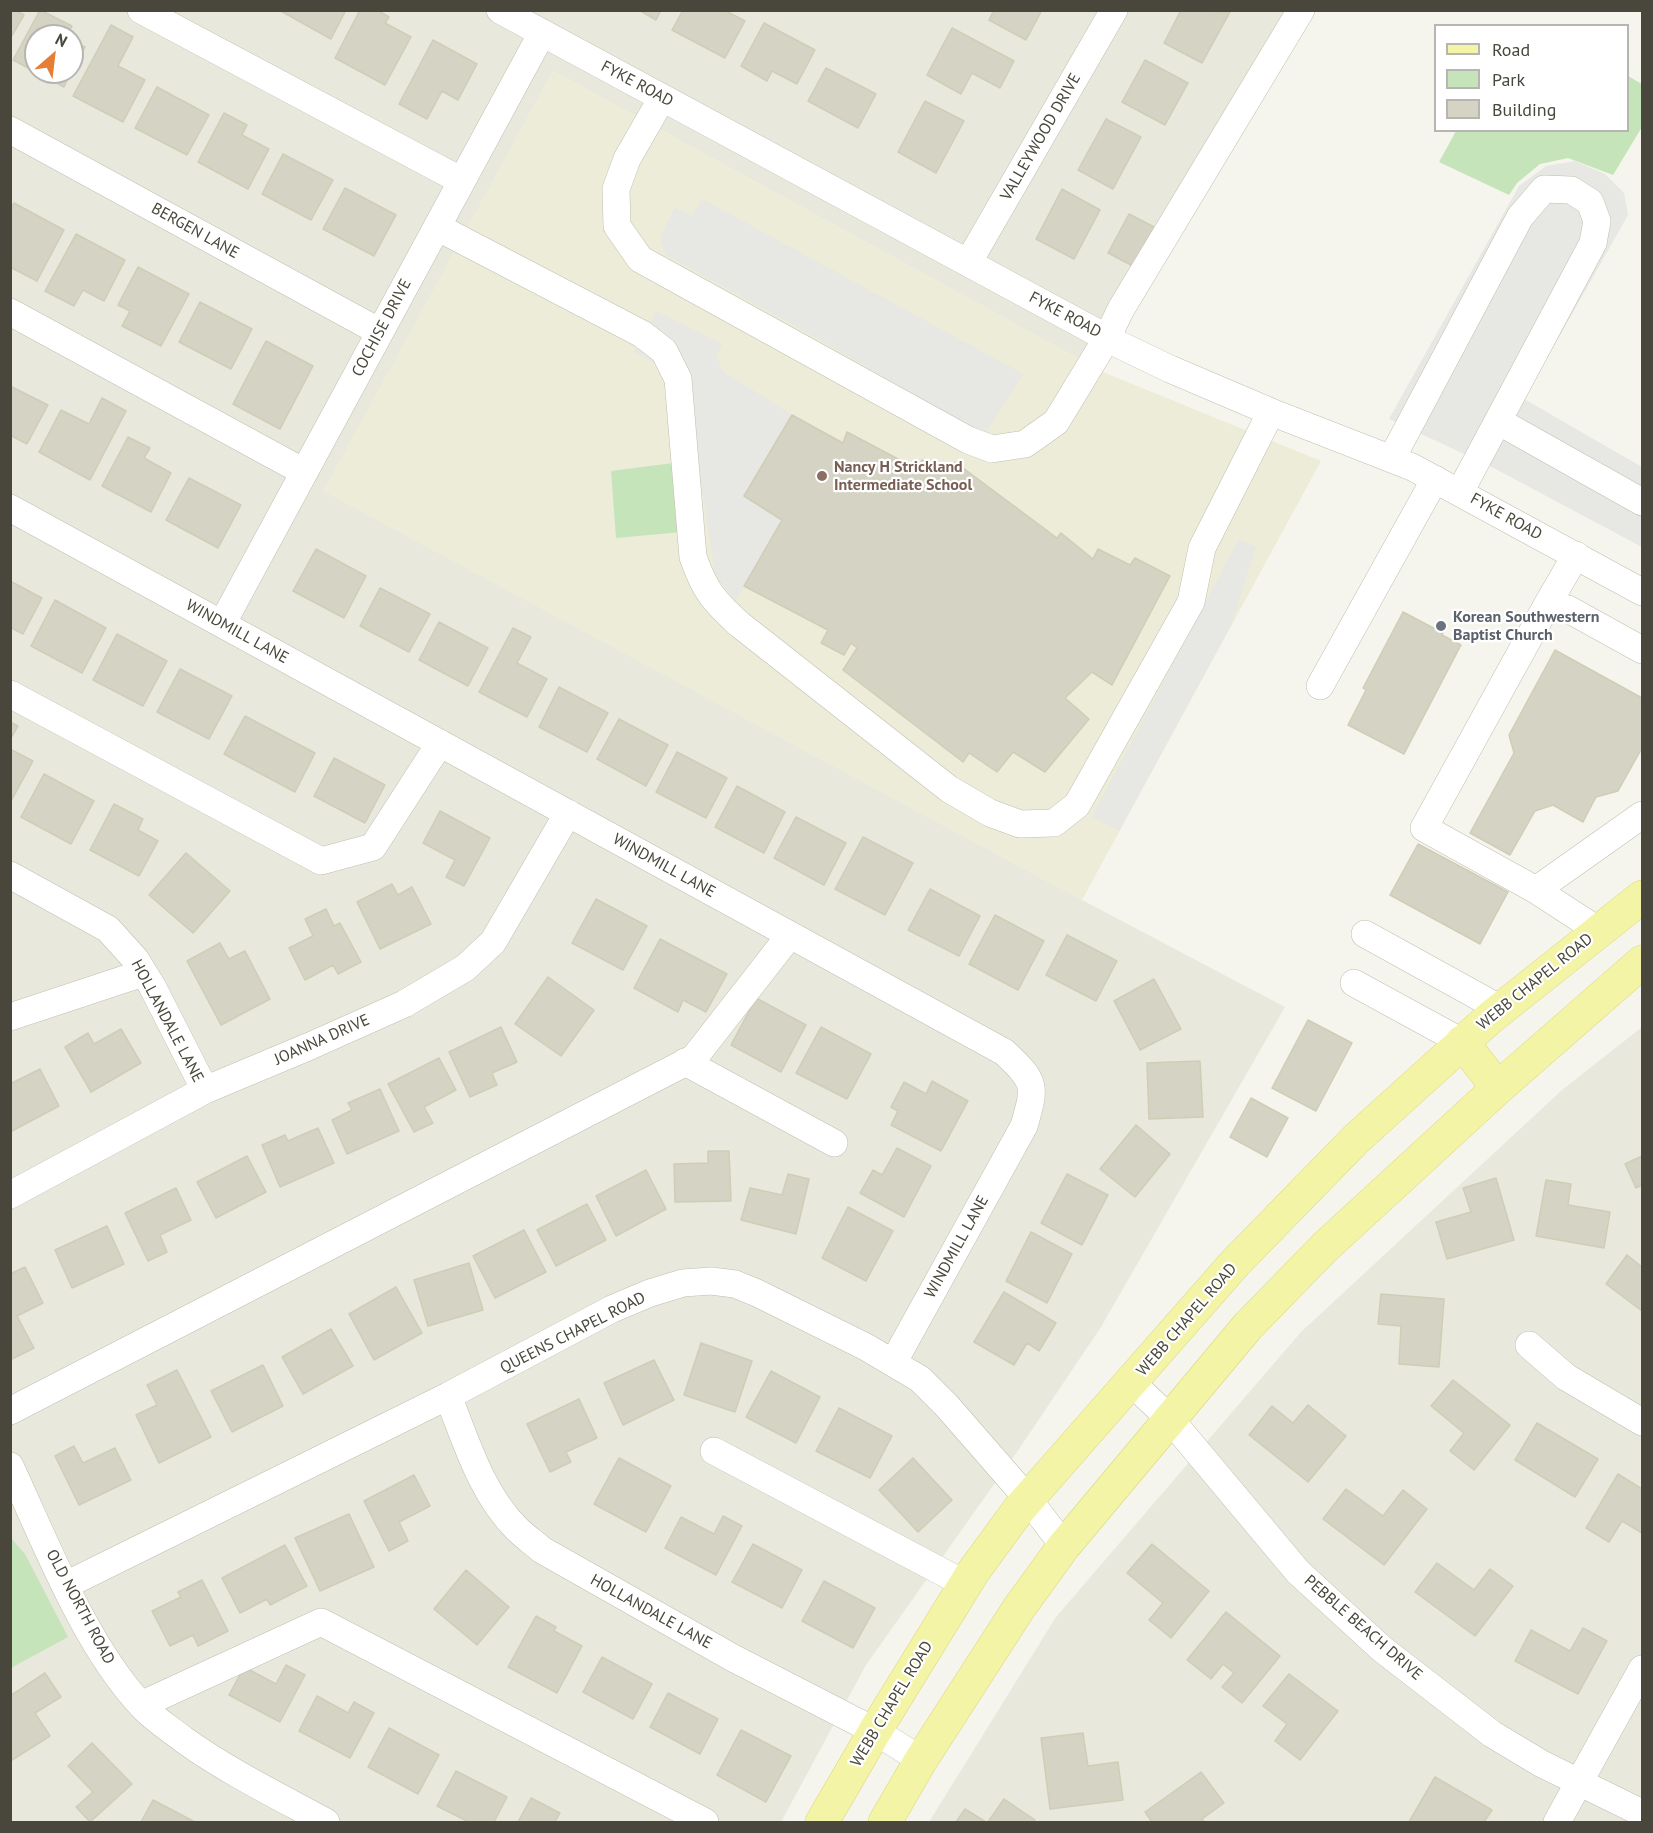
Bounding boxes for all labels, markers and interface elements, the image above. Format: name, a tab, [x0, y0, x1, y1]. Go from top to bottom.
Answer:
north arrow	[24, 24, 84, 84]
legend	[1434, 24, 1629, 132]
text: N	[52, 29, 71, 51]
text: Road	[1492, 38, 1530, 61]
street label: FYKE ROAD	[598, 57, 676, 111]
text: Park	[1492, 68, 1525, 91]
street label: VALLEYWOOD DRIVE	[997, 70, 1085, 204]
text: Building	[1492, 98, 1556, 121]
street label: BERGEN LANE	[148, 199, 242, 263]
street label: COCHISE DRIVE	[348, 276, 416, 380]
street label: FYKE ROAD	[1026, 288, 1104, 342]
place label: Nancy H Strickland Intermediate School	[834, 457, 972, 495]
marker: Nancy H Strickland Intermediate School	[815, 469, 829, 483]
street label: FYKE ROAD	[1467, 489, 1545, 545]
street label: WINDMILL LANE	[182, 596, 292, 668]
place label: Korean Southwestern Baptist Church	[1453, 607, 1599, 645]
marker: Korean Southwestern Baptist Church	[1434, 619, 1448, 633]
street label: WINDMILL LANE	[609, 830, 719, 902]
street label: WEBB CHAPEL ROAD	[1473, 929, 1597, 1035]
street label: HOLLANDALE LANE	[127, 956, 207, 1086]
street label: JOANNA DRIVE	[271, 1010, 373, 1070]
street label: WINDMILL LANE	[921, 1192, 993, 1302]
street label: WEBB CHAPEL ROAD	[1133, 1260, 1241, 1380]
street label: QUEENS CHAPEL ROAD	[497, 1288, 649, 1378]
street label: OLD NORTH ROAD	[42, 1546, 118, 1668]
street label: HOLLANDALE LANE	[587, 1571, 715, 1653]
street label: PEBBLE BEACH DRIVE	[1300, 1571, 1426, 1685]
street label: WEBB CHAPEL ROAD	[847, 1638, 937, 1770]

